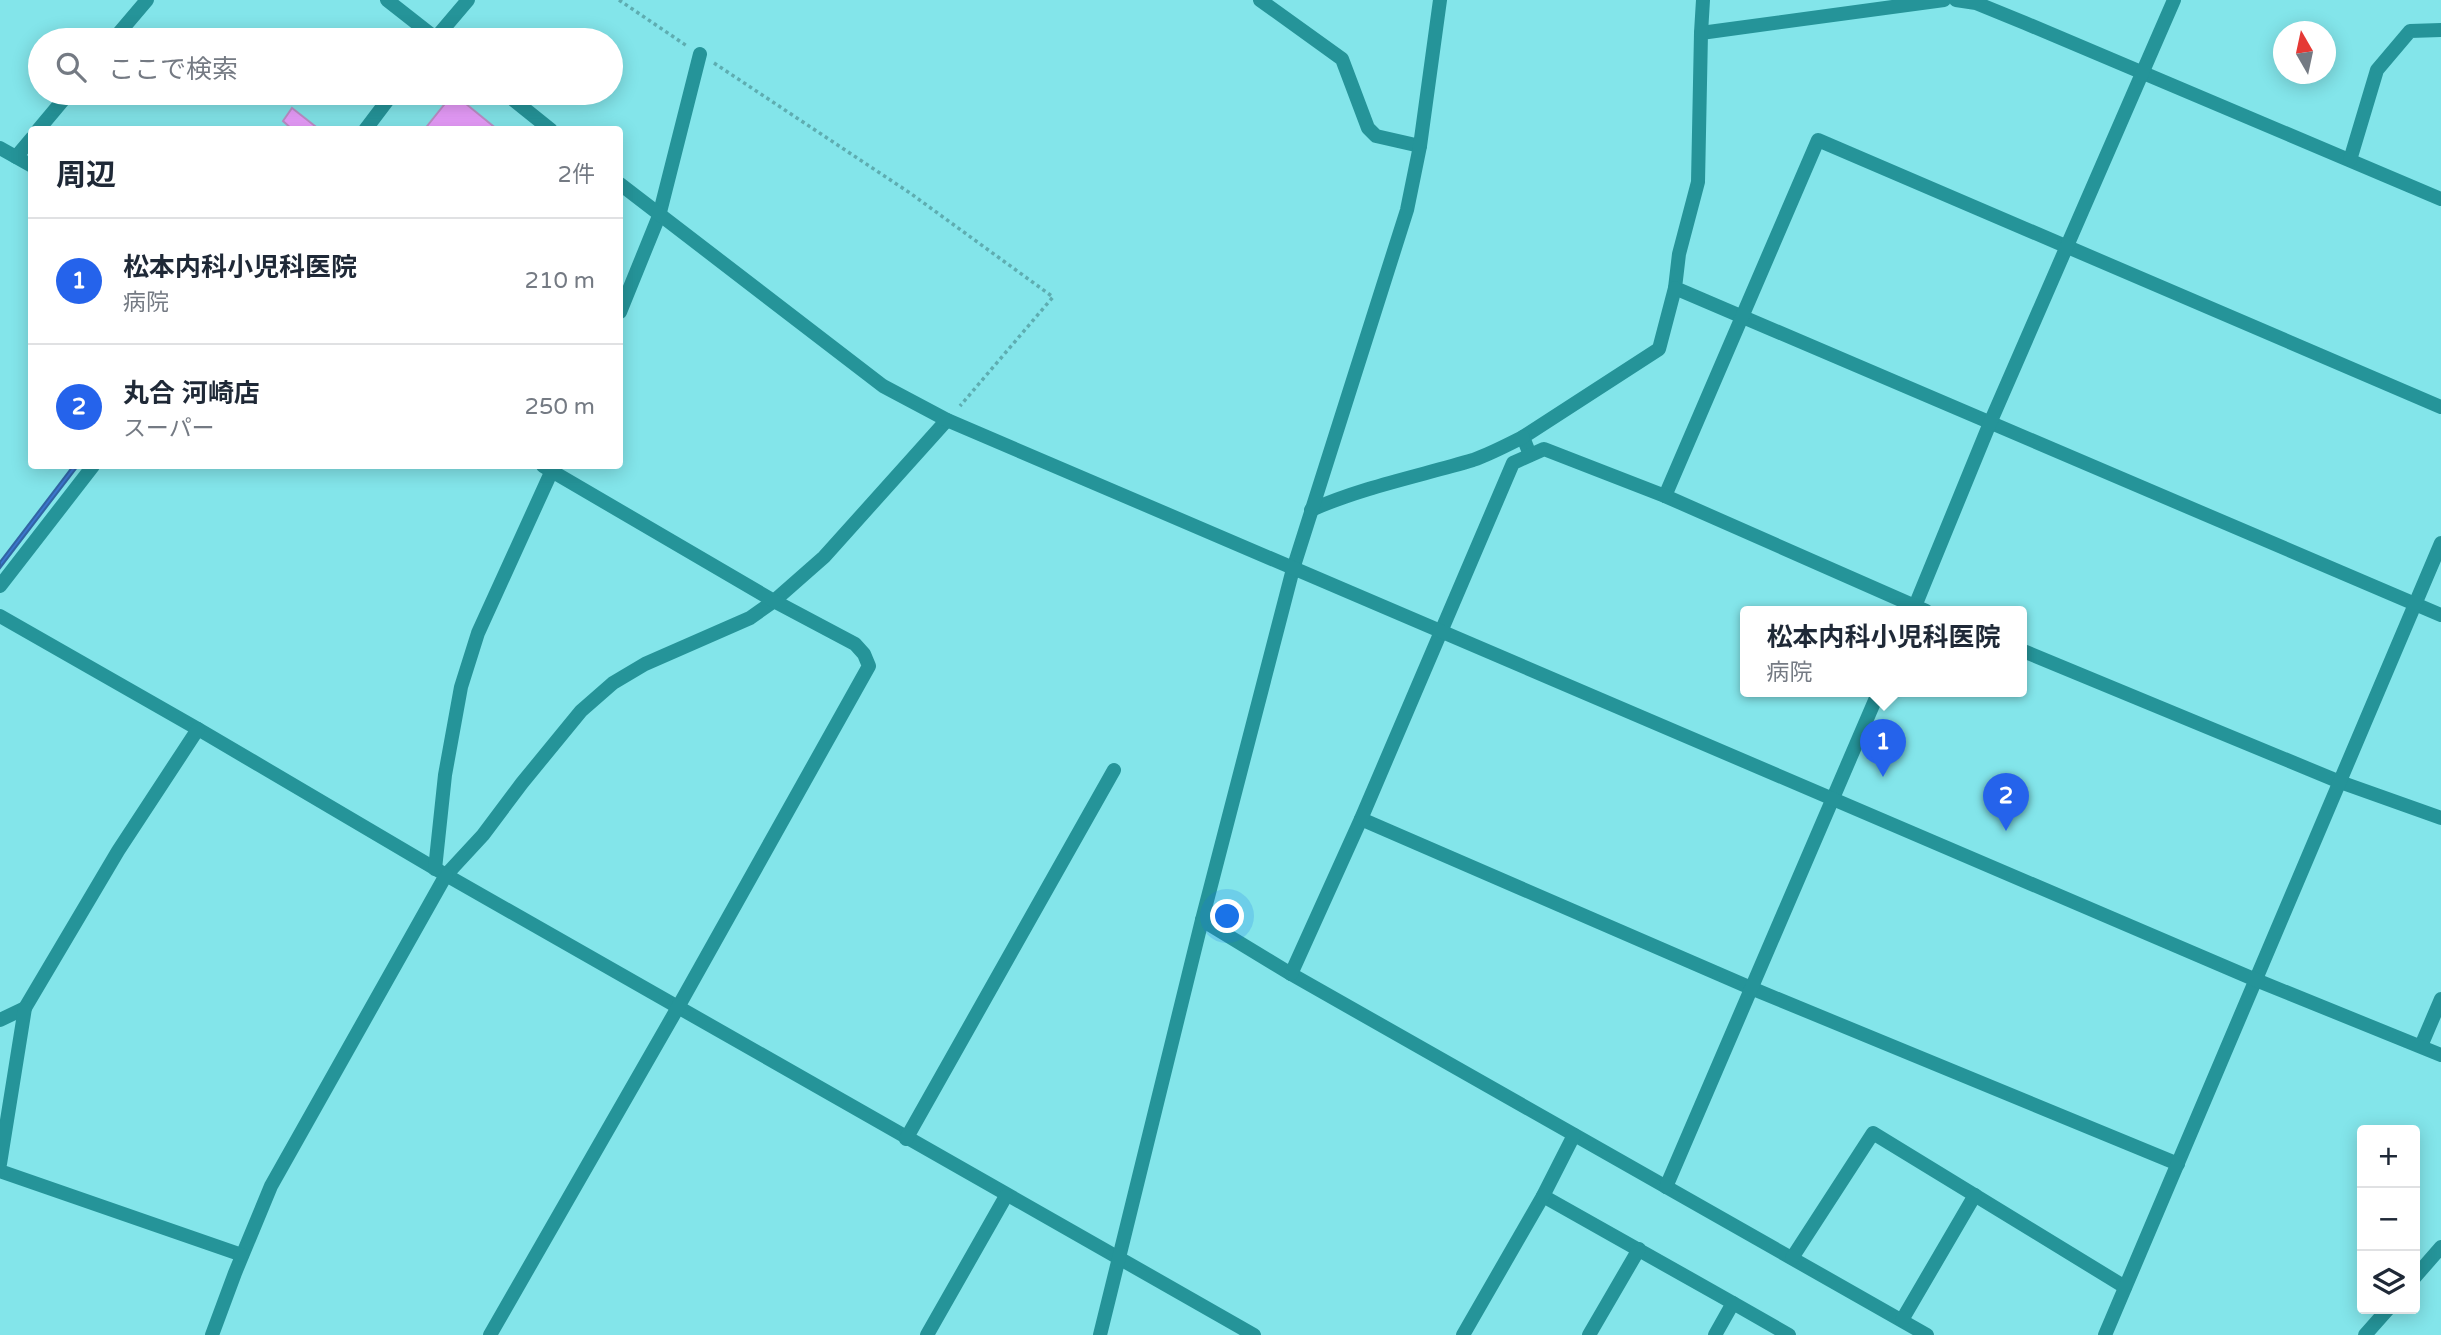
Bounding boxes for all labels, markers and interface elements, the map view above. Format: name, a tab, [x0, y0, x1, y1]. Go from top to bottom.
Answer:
north arrow	[2273, 21, 2336, 84]
search box	[28, 28, 623, 105]
icon: search	[52, 48, 90, 86]
text: ここで検索	[108, 54, 238, 85]
text: 周辺	[56, 157, 116, 194]
text: 2件	[558, 161, 595, 189]
text: 松本内科小児科医院	[123, 252, 357, 283]
text: 1	[72, 267, 86, 295]
text: 210 m	[525, 267, 595, 295]
text: 病院	[123, 289, 169, 317]
text: 丸合 河崎店	[123, 378, 260, 409]
text: 2	[72, 393, 86, 421]
text: 250 m	[525, 393, 595, 421]
text: スーパー	[123, 415, 215, 443]
popup	[1740, 606, 2027, 697]
text: 松本内科小児科医院	[1766, 622, 2001, 653]
text: 病院	[1766, 659, 1812, 687]
pin: 1	[1860, 719, 1906, 777]
pin: 2	[1983, 773, 2029, 831]
your location	[1210, 899, 1244, 933]
map controls	[2357, 1125, 2420, 1314]
button: +	[2357, 1125, 2420, 1188]
button: −	[2357, 1188, 2420, 1251]
button: layers	[2357, 1251, 2420, 1314]

